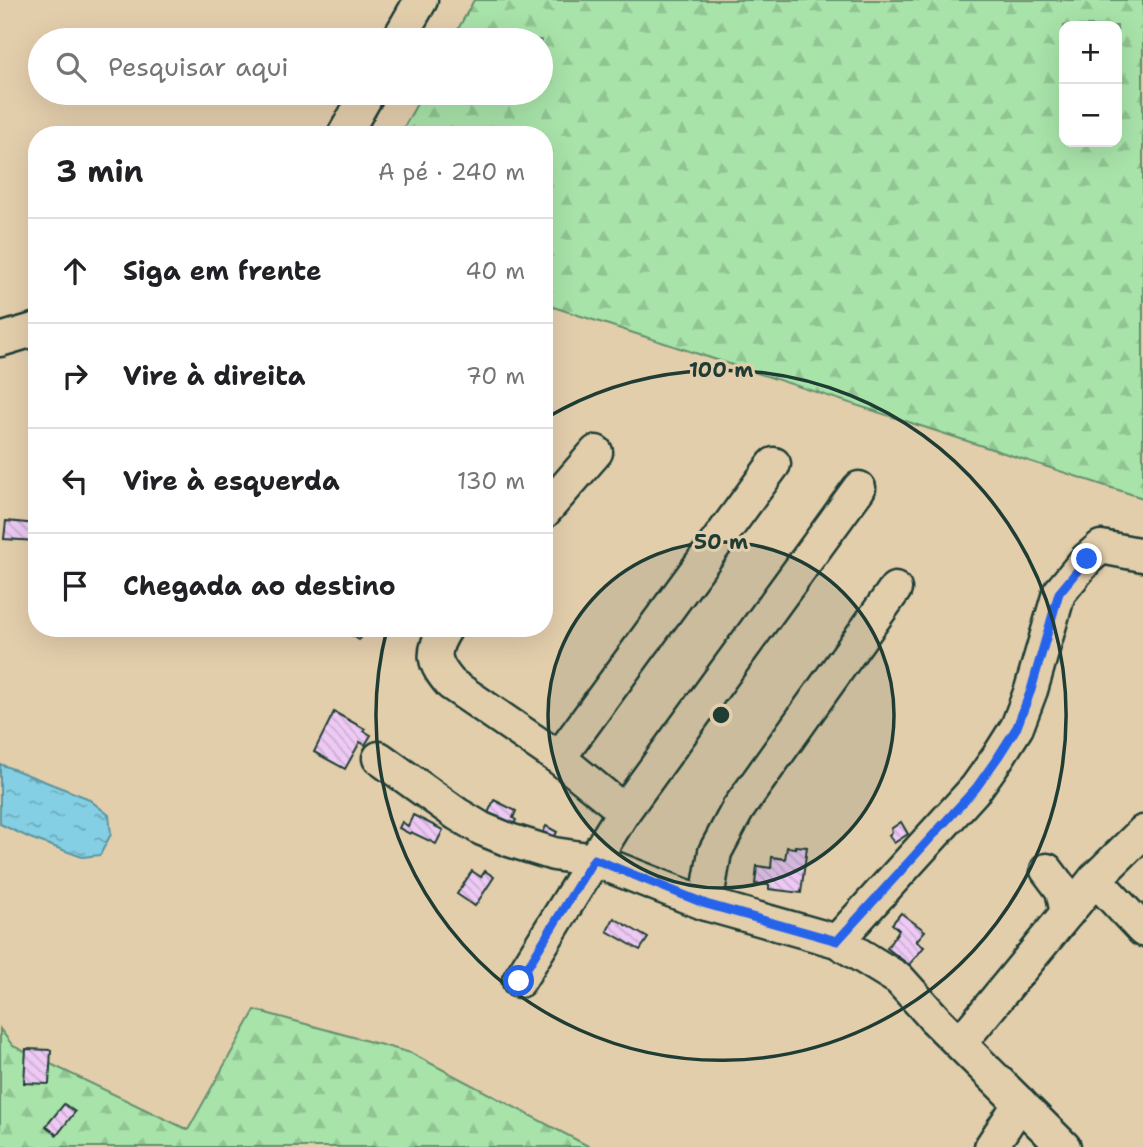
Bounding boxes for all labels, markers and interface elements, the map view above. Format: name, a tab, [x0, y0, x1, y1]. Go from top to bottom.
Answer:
map controls	[1059, 21, 1122, 147]
button: +	[1059, 21, 1122, 84]
search box	[28, 28, 553, 105]
icon: search	[52, 48, 90, 86]
text: Pesquisar aqui	[108, 49, 289, 84]
button: −	[1059, 84, 1122, 147]
text: 3 min	[56, 151, 143, 192]
text: A pé · 240 m	[378, 157, 525, 187]
icon: ahead	[56, 252, 94, 290]
text: Siga em frente	[123, 253, 322, 288]
text: 40 m	[465, 256, 525, 286]
text: 100 m	[689, 356, 753, 384]
icon: right	[56, 357, 94, 395]
text: Vire à direita	[123, 358, 305, 393]
text: 70 m	[466, 361, 525, 391]
icon: left	[56, 462, 94, 500]
text: Vire à esquerda	[123, 463, 340, 498]
text: 130 m	[457, 466, 525, 496]
text: 50 m	[694, 528, 748, 556]
route end	[1071, 543, 1102, 574]
icon: arrive	[56, 567, 94, 605]
text: Chegada ao destino	[123, 568, 396, 603]
centre of rings	[709, 703, 733, 727]
route start	[503, 965, 534, 996]

